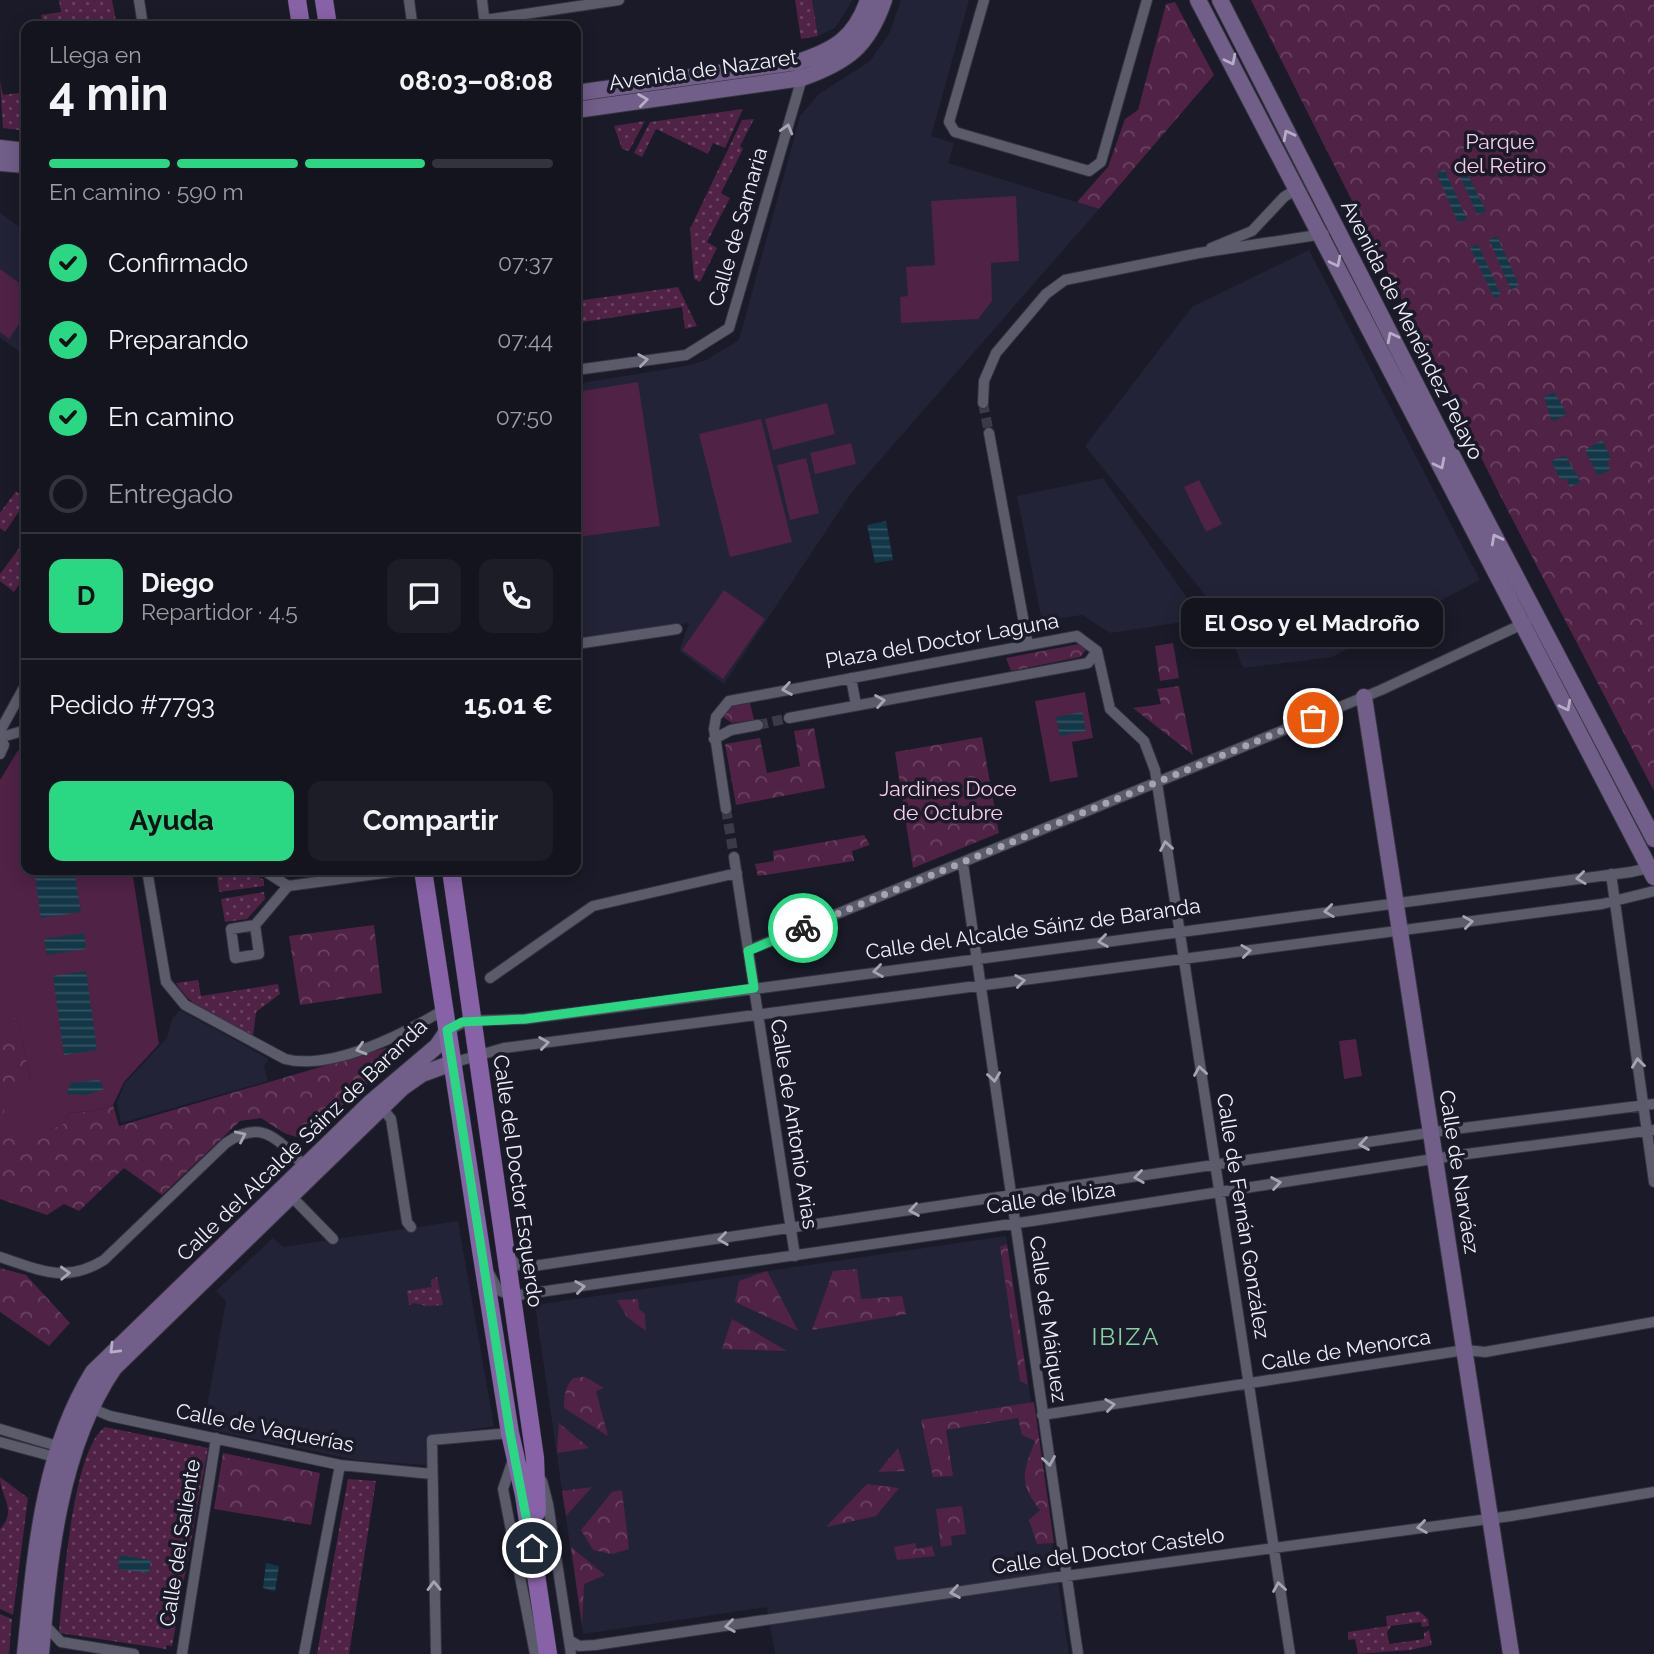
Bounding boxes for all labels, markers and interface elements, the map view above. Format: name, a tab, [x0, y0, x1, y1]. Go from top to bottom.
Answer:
text: Llega en	[49, 41, 142, 68]
street label: Avenida de Nazaret	[607, 44, 799, 95]
one-way arrow	[1223, 53, 1236, 65]
text: 08:03–08:08	[399, 66, 553, 96]
text: 4 min	[49, 67, 169, 121]
one-way arrow	[637, 93, 649, 108]
one-way arrow	[779, 123, 794, 135]
one-way arrow	[1283, 129, 1297, 142]
park label: Parque del Retiro	[1454, 129, 1546, 178]
street label: Calle de Samaria	[703, 145, 772, 309]
text: En camino · 590 m	[49, 178, 244, 205]
street label: Avenida de Menéndez Pelayo	[1336, 196, 1489, 464]
icon: check	[49, 244, 87, 282]
text: Confirmado	[108, 248, 248, 278]
text: 07:37	[498, 249, 553, 276]
one-way arrow	[1328, 255, 1342, 267]
icon: check	[49, 321, 87, 359]
text: Preparando	[108, 325, 248, 355]
text: 07:44	[497, 326, 553, 353]
one-way arrow	[1387, 332, 1400, 344]
one-way arrow	[637, 353, 649, 368]
icon: check	[49, 398, 87, 436]
text: En camino	[108, 402, 234, 432]
text: 07:50	[496, 403, 553, 430]
one-way arrow	[1432, 457, 1446, 469]
text: Entregado	[108, 479, 233, 509]
one-way arrow	[1491, 534, 1505, 546]
button: chat	[387, 559, 461, 633]
button: phone	[479, 559, 553, 633]
text: Diego	[141, 568, 214, 598]
text: D	[77, 581, 95, 611]
text: Repartidor · 4.5	[141, 598, 298, 625]
callout: El Oso y el Madroño	[1182, 599, 1444, 648]
street label: Plaza del Doctor Laguna	[823, 608, 1061, 673]
text: El Oso y el Madroño	[1204, 609, 1420, 636]
one-way arrow	[781, 681, 793, 696]
pin	[1283, 688, 1343, 748]
text: Pedido #7793	[49, 690, 215, 720]
text: 15.01 €	[464, 690, 553, 720]
one-way arrow	[874, 694, 886, 709]
icon: bag	[1294, 699, 1332, 737]
one-way arrow	[1557, 699, 1571, 711]
park label: Jardines Doce de Octubre	[879, 776, 1017, 825]
button: Ayuda	[49, 781, 294, 861]
button: Compartir	[308, 781, 553, 861]
one-way arrow	[1159, 840, 1174, 852]
one-way arrow	[1575, 870, 1587, 885]
courier	[768, 893, 838, 963]
street label: Calle del Alcalde Sáinz de Baranda	[864, 893, 1202, 964]
one-way arrow	[1323, 903, 1334, 918]
icon: bike	[784, 909, 822, 947]
one-way arrow	[1462, 914, 1474, 929]
one-way arrow	[1097, 933, 1109, 948]
one-way arrow	[1240, 943, 1252, 958]
one-way arrow	[872, 963, 884, 978]
one-way arrow	[1014, 974, 1026, 989]
street label: Calle del Alcalde Sáinz de Baranda	[171, 1013, 432, 1266]
street label: Calle de Antonio Arias	[766, 1017, 823, 1231]
one-way arrow	[538, 1035, 550, 1050]
one-way arrow	[356, 1041, 368, 1055]
street label: Calle del Doctor Esquerdo	[488, 1053, 549, 1309]
one-way arrow	[1630, 1057, 1645, 1069]
one-way arrow	[1193, 1065, 1208, 1077]
one-way arrow	[987, 1071, 1002, 1083]
street label: Calle de Narváez	[1434, 1088, 1485, 1256]
street label: Calle de Fernán González	[1212, 1091, 1275, 1340]
one-way arrow	[234, 1130, 246, 1144]
one-way arrow	[1358, 1136, 1370, 1151]
one-way arrow	[1133, 1170, 1145, 1185]
one-way arrow	[1270, 1175, 1282, 1190]
street label: Calle de Ibiza	[985, 1176, 1117, 1219]
one-way arrow	[908, 1202, 920, 1217]
one-way arrow	[717, 1231, 729, 1246]
street label: Calle de Máiquez	[1024, 1234, 1073, 1404]
one-way arrow	[60, 1266, 71, 1281]
one-way arrow	[574, 1280, 586, 1295]
district label: IBIZA	[1091, 1322, 1161, 1351]
street label: Calle de Menorca	[1260, 1324, 1432, 1375]
one-way arrow	[109, 1341, 122, 1354]
street label: Calle de Vaquerías	[174, 1398, 356, 1457]
one-way arrow	[1104, 1398, 1116, 1413]
one-way arrow	[1042, 1455, 1057, 1467]
street label: Calle del Saliente	[154, 1458, 205, 1628]
pin	[502, 1518, 562, 1578]
one-way arrow	[1417, 1519, 1428, 1534]
street label: Calle del Doctor Castelo	[990, 1522, 1226, 1579]
icon: home	[513, 1529, 551, 1567]
one-way arrow	[427, 1580, 442, 1591]
one-way arrow	[1272, 1581, 1287, 1592]
one-way arrow	[949, 1584, 960, 1599]
one-way arrow	[724, 1618, 735, 1633]

